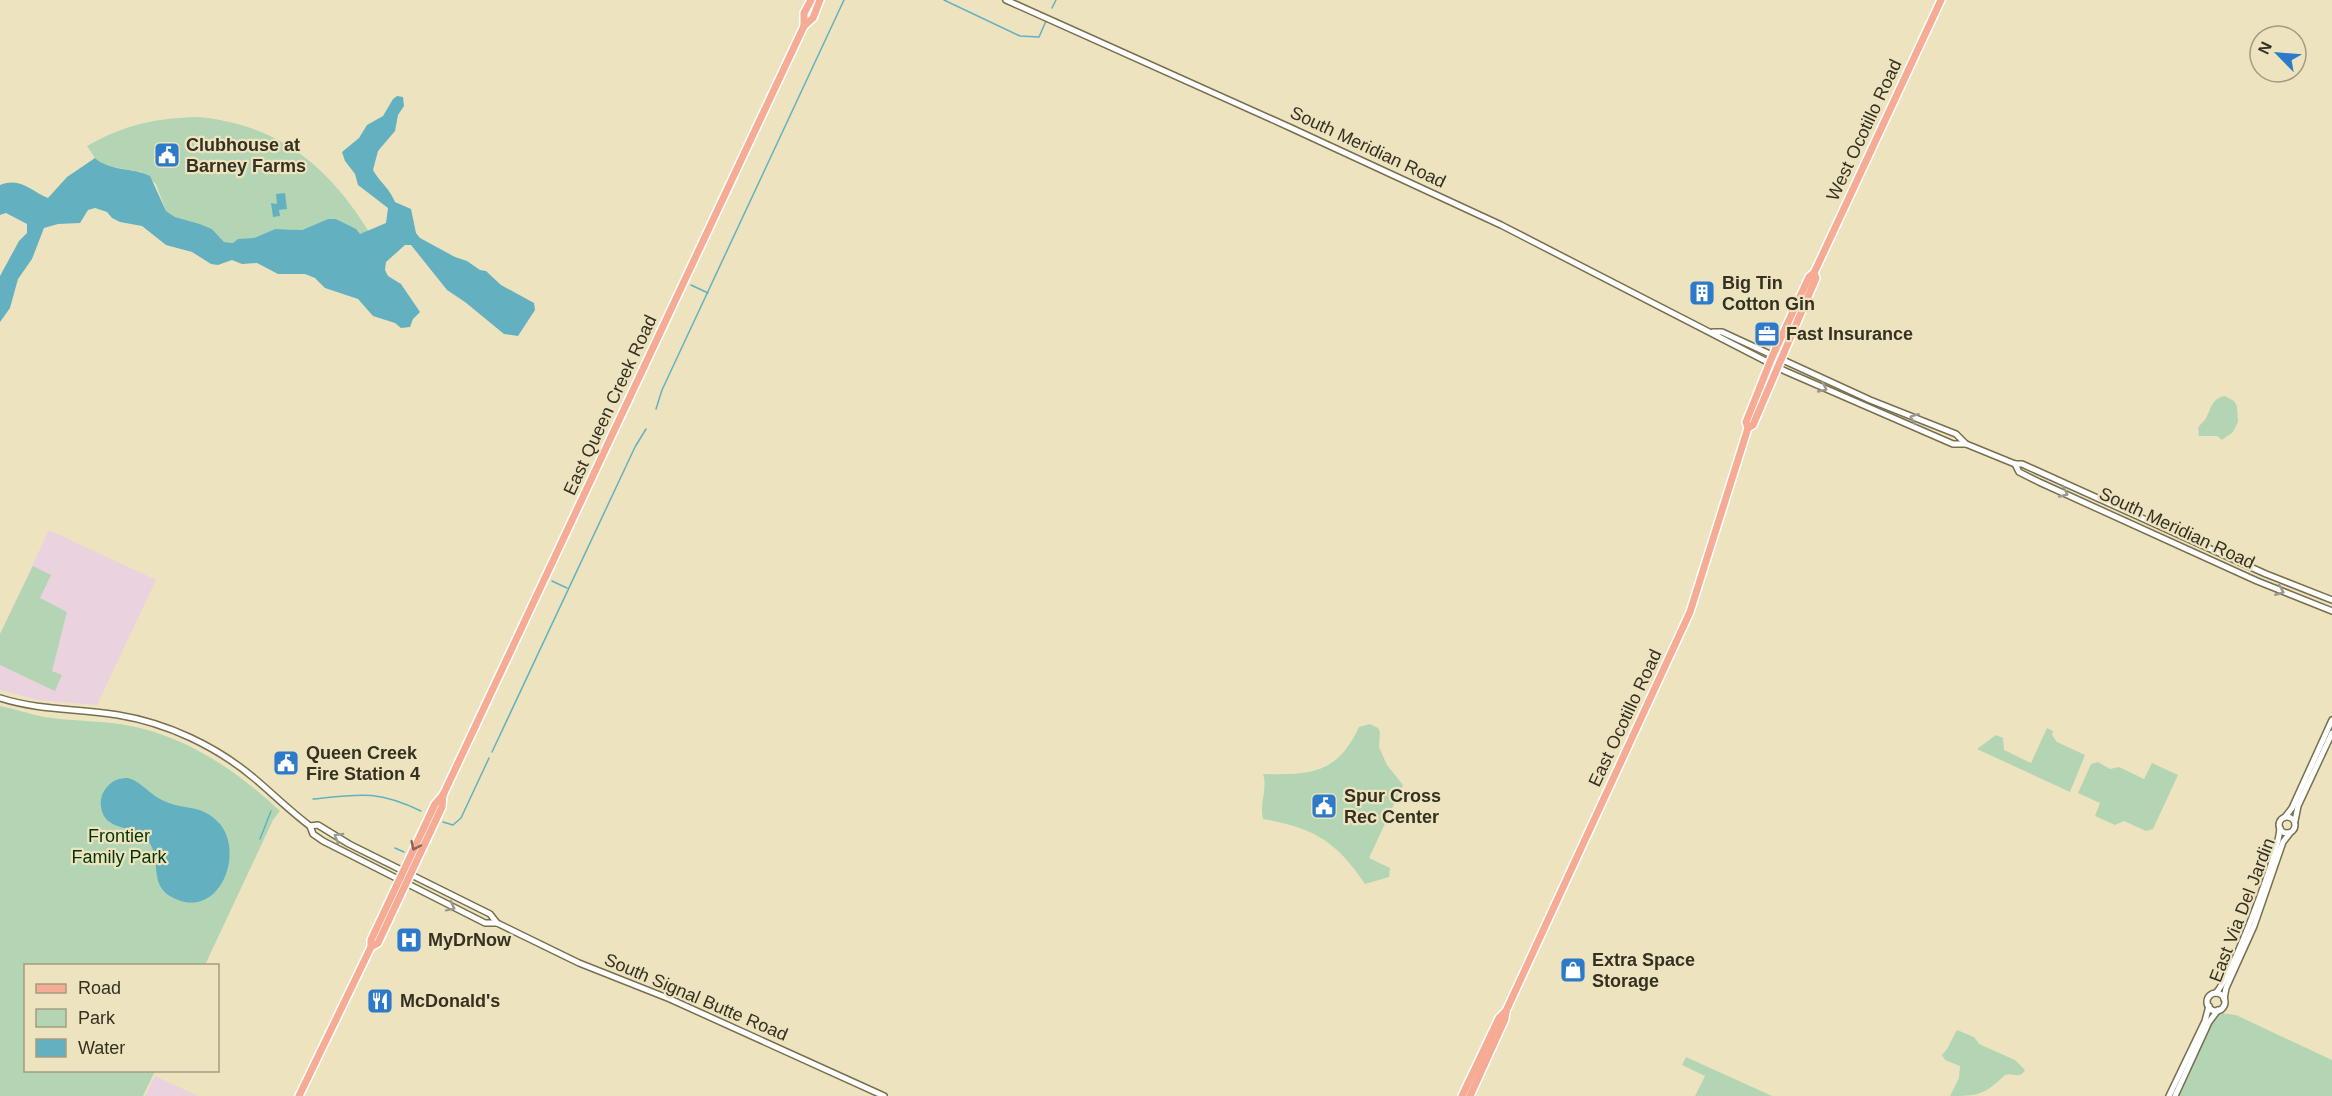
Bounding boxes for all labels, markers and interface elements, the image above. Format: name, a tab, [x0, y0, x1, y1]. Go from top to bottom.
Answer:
north arrow	[2248, 24, 2308, 84]
text: N	[2255, 39, 2275, 57]
street label: West Ocotillo Road	[1822, 56, 1906, 204]
street label: South Meridian Road	[1287, 102, 1449, 192]
place label: Clubhouse at Barney Farms	[186, 135, 306, 176]
public building icon: Clubhouse at Barney Farms	[152, 140, 182, 170]
place label: Big Tin Cotton Gin	[1722, 273, 1815, 314]
building icon: Big Tin Cotton Gin	[1687, 278, 1717, 308]
street label: East Queen Creek Road	[559, 312, 661, 498]
office icon: Fast Insurance	[1752, 319, 1782, 349]
place label: Fast Insurance	[1786, 324, 1913, 344]
one-way arrow	[1816, 381, 1827, 393]
one-way arrow	[1909, 413, 1920, 426]
street label: South Meridian Road	[2096, 483, 2258, 573]
one-way arrow	[2058, 486, 2069, 498]
one-way arrow	[2274, 584, 2285, 596]
street label: East Ocotillo Road	[1584, 646, 1666, 790]
place label: Queen Creek Fire Station 4	[306, 743, 420, 784]
public building icon: Queen Creek Fire Station 4	[271, 748, 301, 778]
place label: Spur Cross Rec Center	[1344, 786, 1441, 827]
public building icon: Spur Cross Rec Center	[1309, 791, 1339, 821]
park label: Frontier Family Park	[71, 826, 168, 867]
one-way arrow	[334, 833, 344, 845]
street label: East Via Del Jardin	[2205, 835, 2279, 985]
one-way arrow	[411, 840, 423, 851]
one-way arrow	[445, 899, 456, 911]
hospital icon: MyDrNow	[394, 925, 424, 955]
place label: MyDrNow	[428, 930, 512, 950]
street label: South Signal Butte Road	[601, 949, 791, 1045]
place label: Extra Space Storage	[1592, 950, 1695, 991]
shop icon: Extra Space Storage	[1558, 955, 1588, 985]
legend	[24, 964, 219, 1072]
text: Road	[78, 978, 121, 998]
restaurant icon: McDonald's	[365, 986, 395, 1016]
place label: McDonald's	[400, 991, 500, 1011]
text: Park	[78, 1008, 116, 1028]
text: Water	[78, 1038, 125, 1058]

